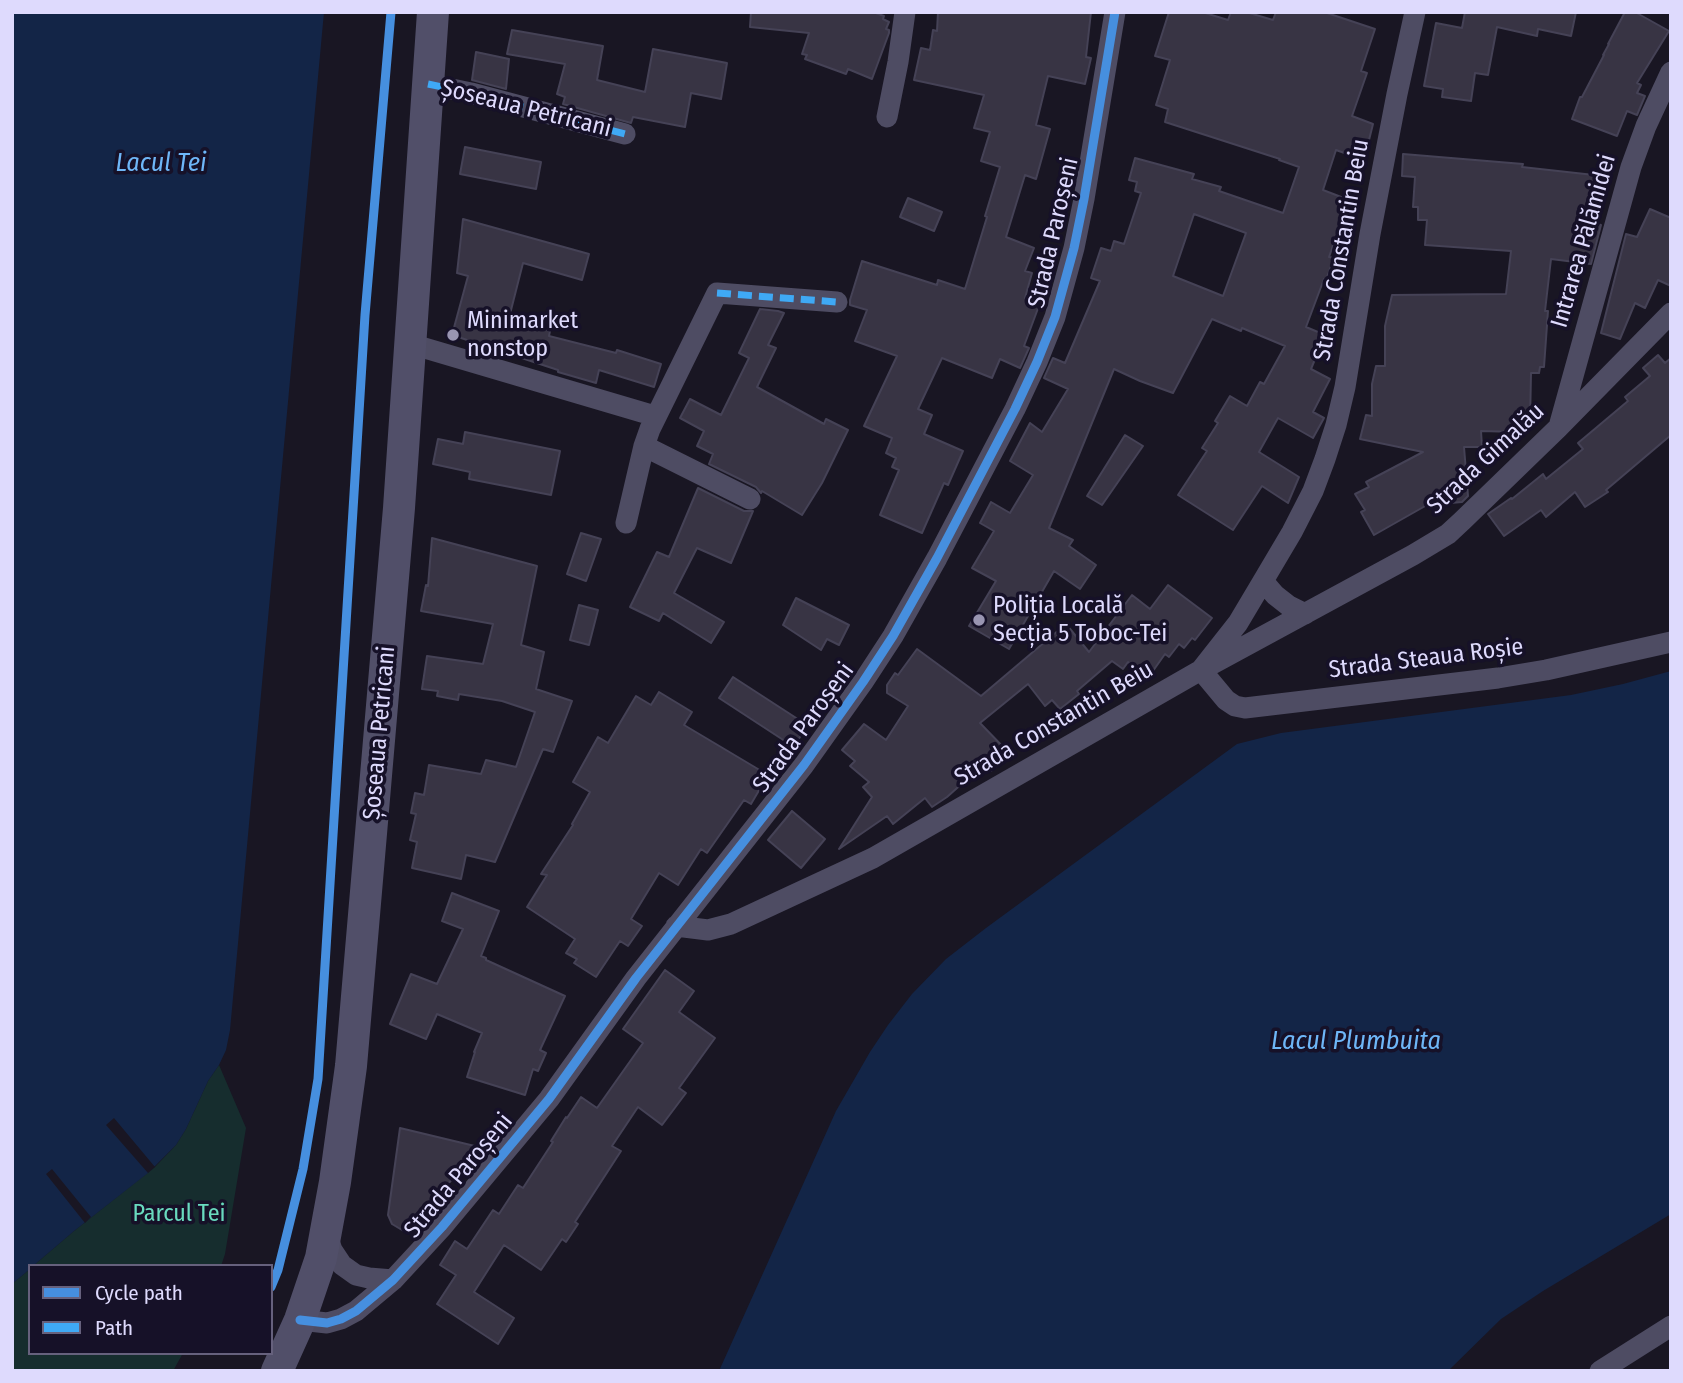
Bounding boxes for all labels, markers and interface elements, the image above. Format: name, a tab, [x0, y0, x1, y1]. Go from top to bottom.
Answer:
street label: Șoseaua Petricani	[438, 74, 614, 144]
street label: Strada Constantin Beiu	[1308, 137, 1376, 363]
water label: Lacul Tei	[115, 148, 207, 180]
street label: Intrarea Pălămidei	[1545, 151, 1623, 331]
street label: Strada Paroșeni	[1023, 155, 1085, 311]
place label: Minimarket nonstop	[467, 307, 578, 363]
marker: Minimarket nonstop	[445, 327, 461, 343]
street label: Strada Gimalău	[1421, 397, 1551, 521]
place label: Poliția Locală Secția 5 Toboc-Tei	[993, 592, 1167, 648]
marker: Poliția Locală Secția 5 Toboc-Tei	[971, 612, 987, 628]
street label: Strada Steaua Roșie	[1327, 633, 1525, 685]
street label: Șoseaua Petricani	[358, 645, 402, 821]
street label: Strada Constantin Beiu	[950, 655, 1158, 793]
street label: Strada Paroșeni	[747, 657, 861, 799]
water label: Lacul Plumbuita	[1271, 1026, 1441, 1058]
street label: Strada Paroșeni	[399, 1108, 519, 1244]
park label: Parcul Tei	[132, 1200, 226, 1228]
legend	[28, 1264, 273, 1355]
text: Cycle path	[95, 1280, 183, 1306]
text: Path	[95, 1315, 133, 1341]

